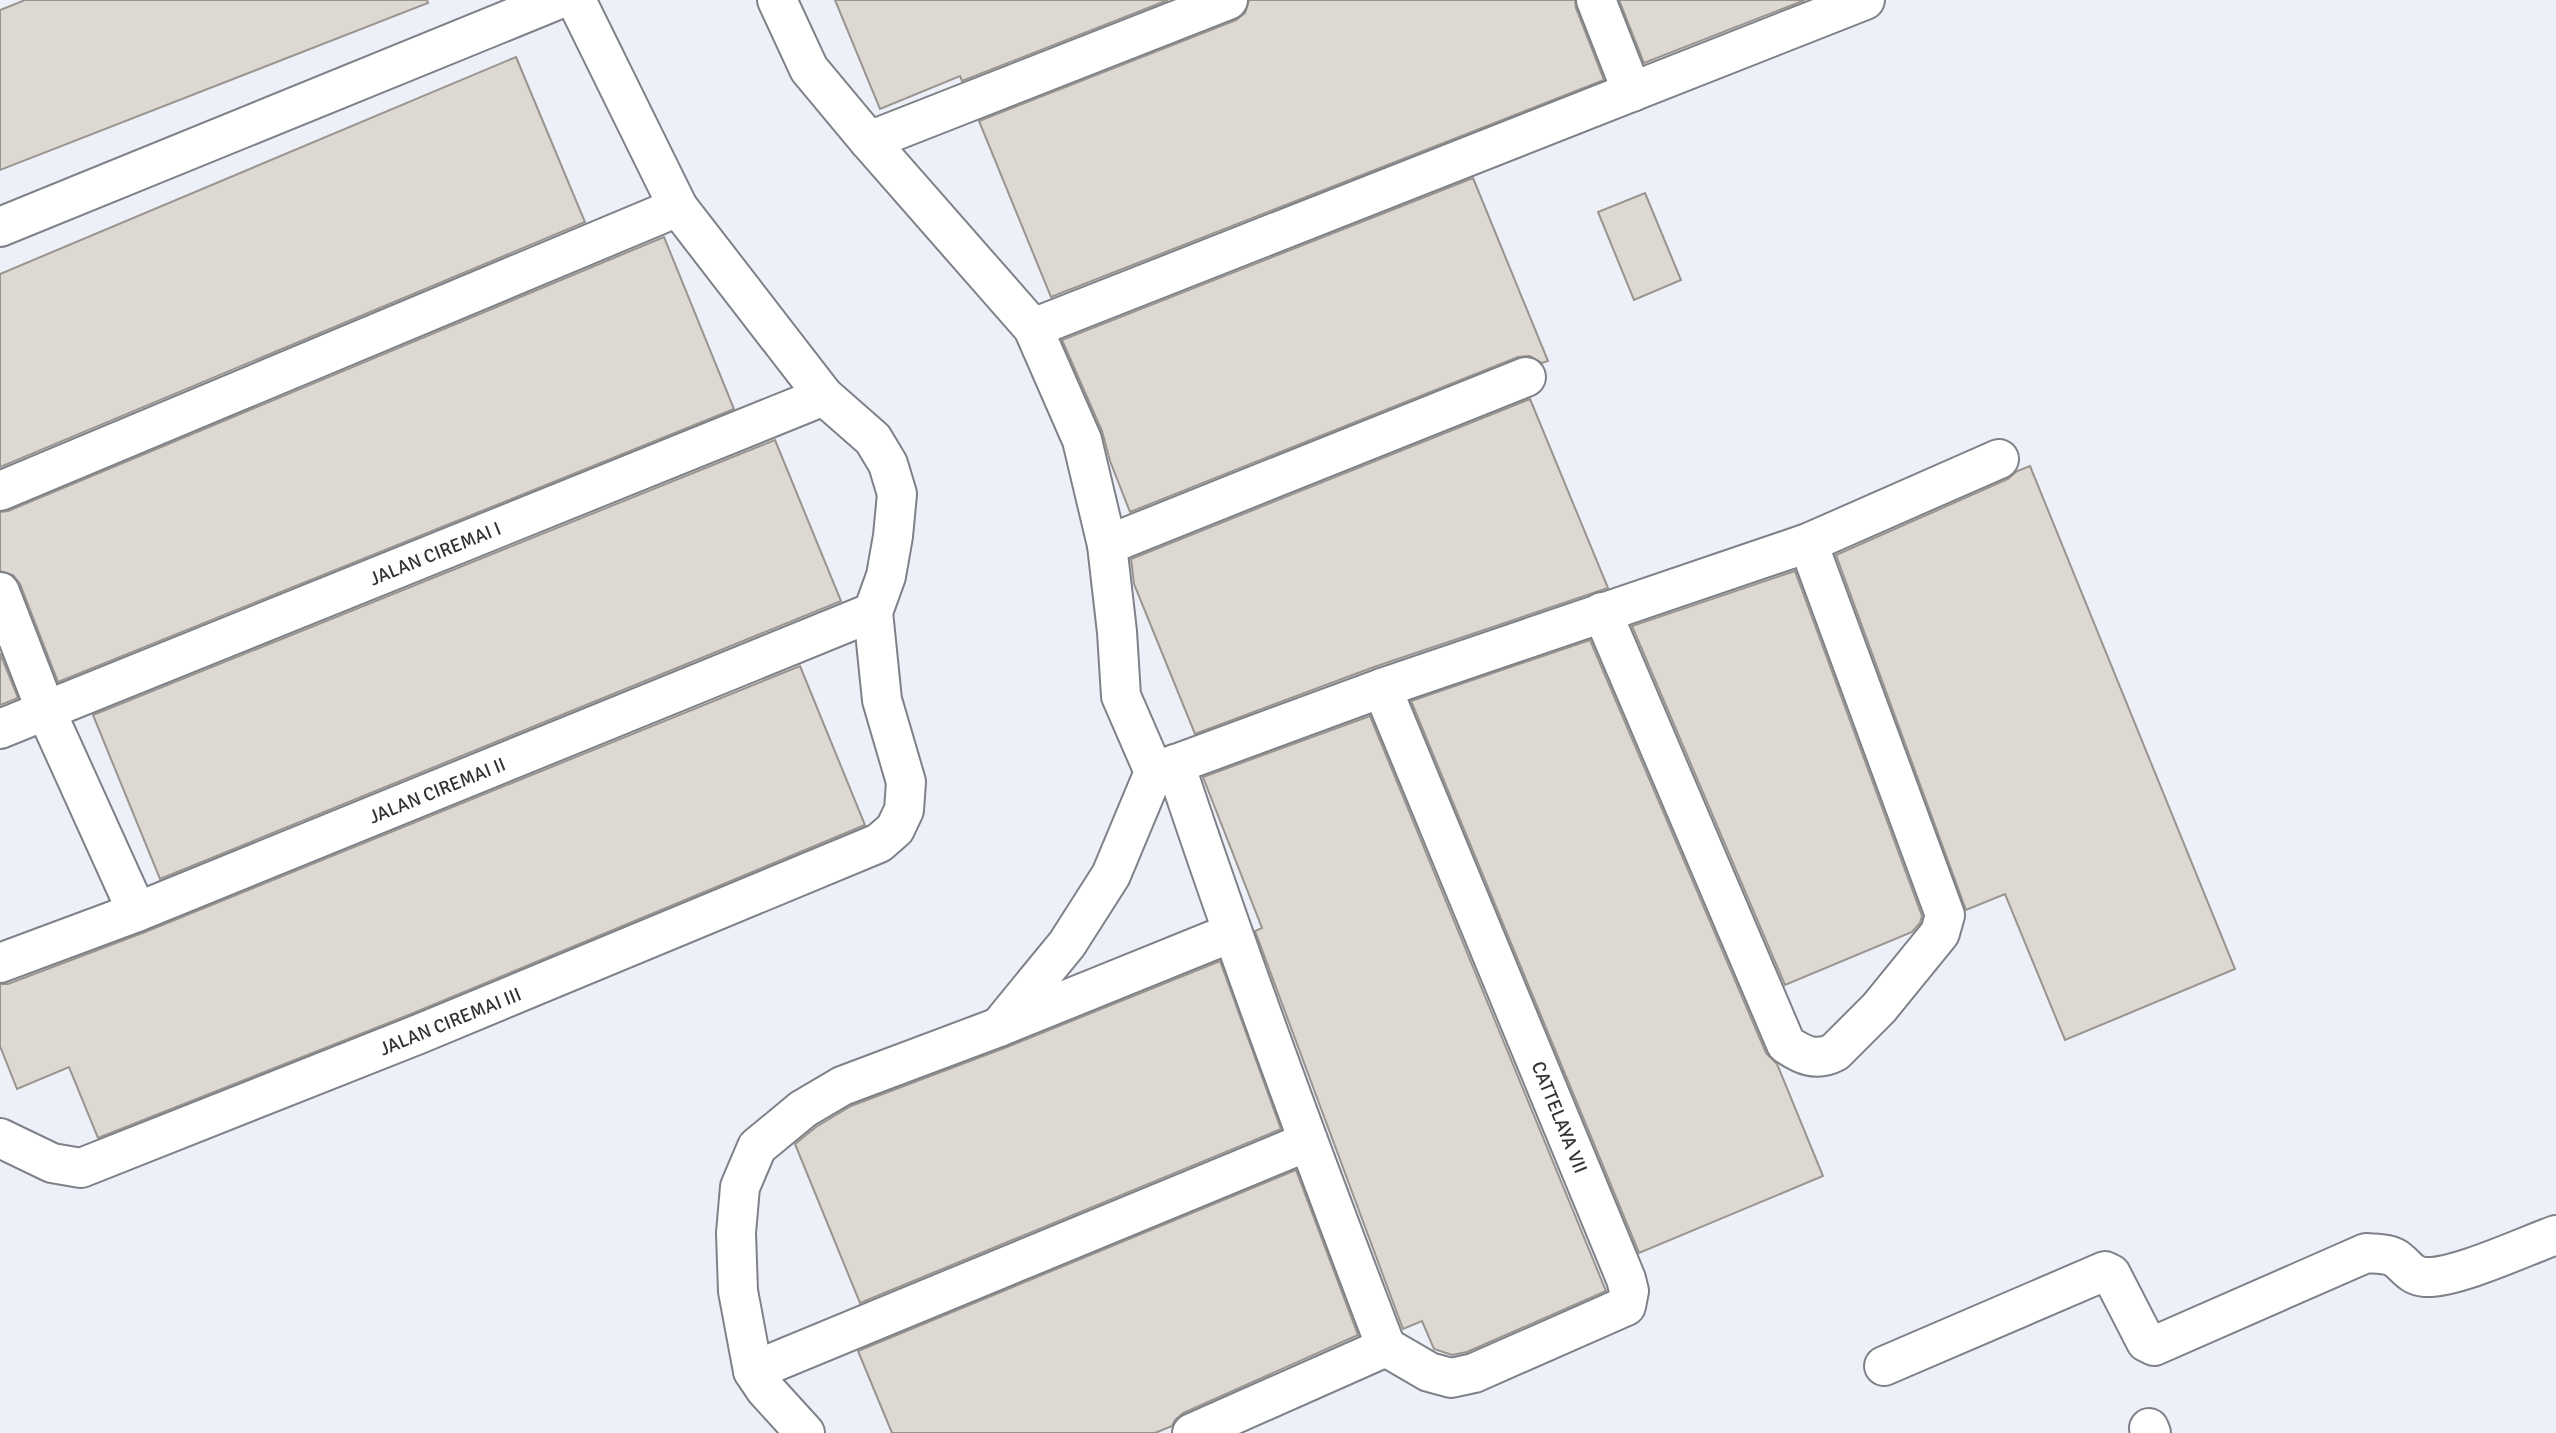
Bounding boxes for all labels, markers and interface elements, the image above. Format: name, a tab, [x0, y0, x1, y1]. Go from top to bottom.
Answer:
street label: JALAN CIREMAI I	[366, 517, 505, 591]
street label: JALAN CIREMAI II	[366, 753, 509, 829]
street label: JALAN CIREMAI III	[376, 983, 525, 1061]
street label: CATTELAYA VII	[1526, 1058, 1592, 1177]

